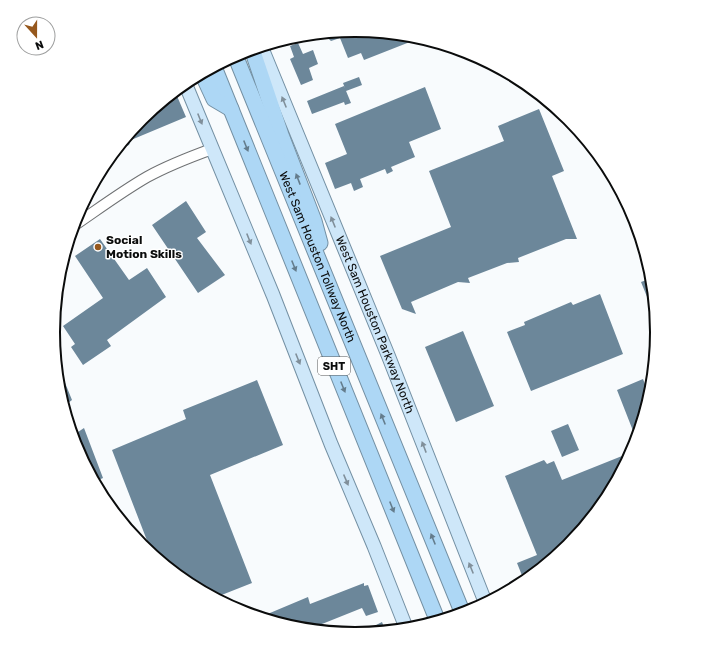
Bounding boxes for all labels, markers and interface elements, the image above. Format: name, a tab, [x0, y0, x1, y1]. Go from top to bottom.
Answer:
north arrow	[16, 16, 56, 56]
text: N	[33, 37, 45, 52]
one-way arrow	[281, 96, 287, 108]
one-way arrow	[197, 113, 203, 125]
one-way arrow	[243, 140, 249, 152]
street label: West Sam Houston Tollway North	[276, 169, 358, 344]
one-way arrow	[295, 173, 301, 185]
one-way arrow	[330, 216, 336, 228]
place label: Social Motion Skills	[106, 233, 182, 261]
one-way arrow	[246, 234, 252, 245]
street label: West Sam Houston Parkway North	[333, 234, 417, 415]
marker: Social Motion Skills	[93, 242, 103, 252]
one-way arrow	[292, 261, 298, 273]
one-way arrow	[296, 354, 302, 366]
road number: SHT	[318, 357, 350, 375]
one-way arrow	[340, 381, 346, 392]
one-way arrow	[380, 412, 386, 424]
one-way arrow	[420, 440, 426, 452]
one-way arrow	[344, 475, 350, 487]
one-way arrow	[389, 502, 395, 514]
one-way arrow	[429, 533, 435, 545]
one-way arrow	[468, 562, 474, 573]

